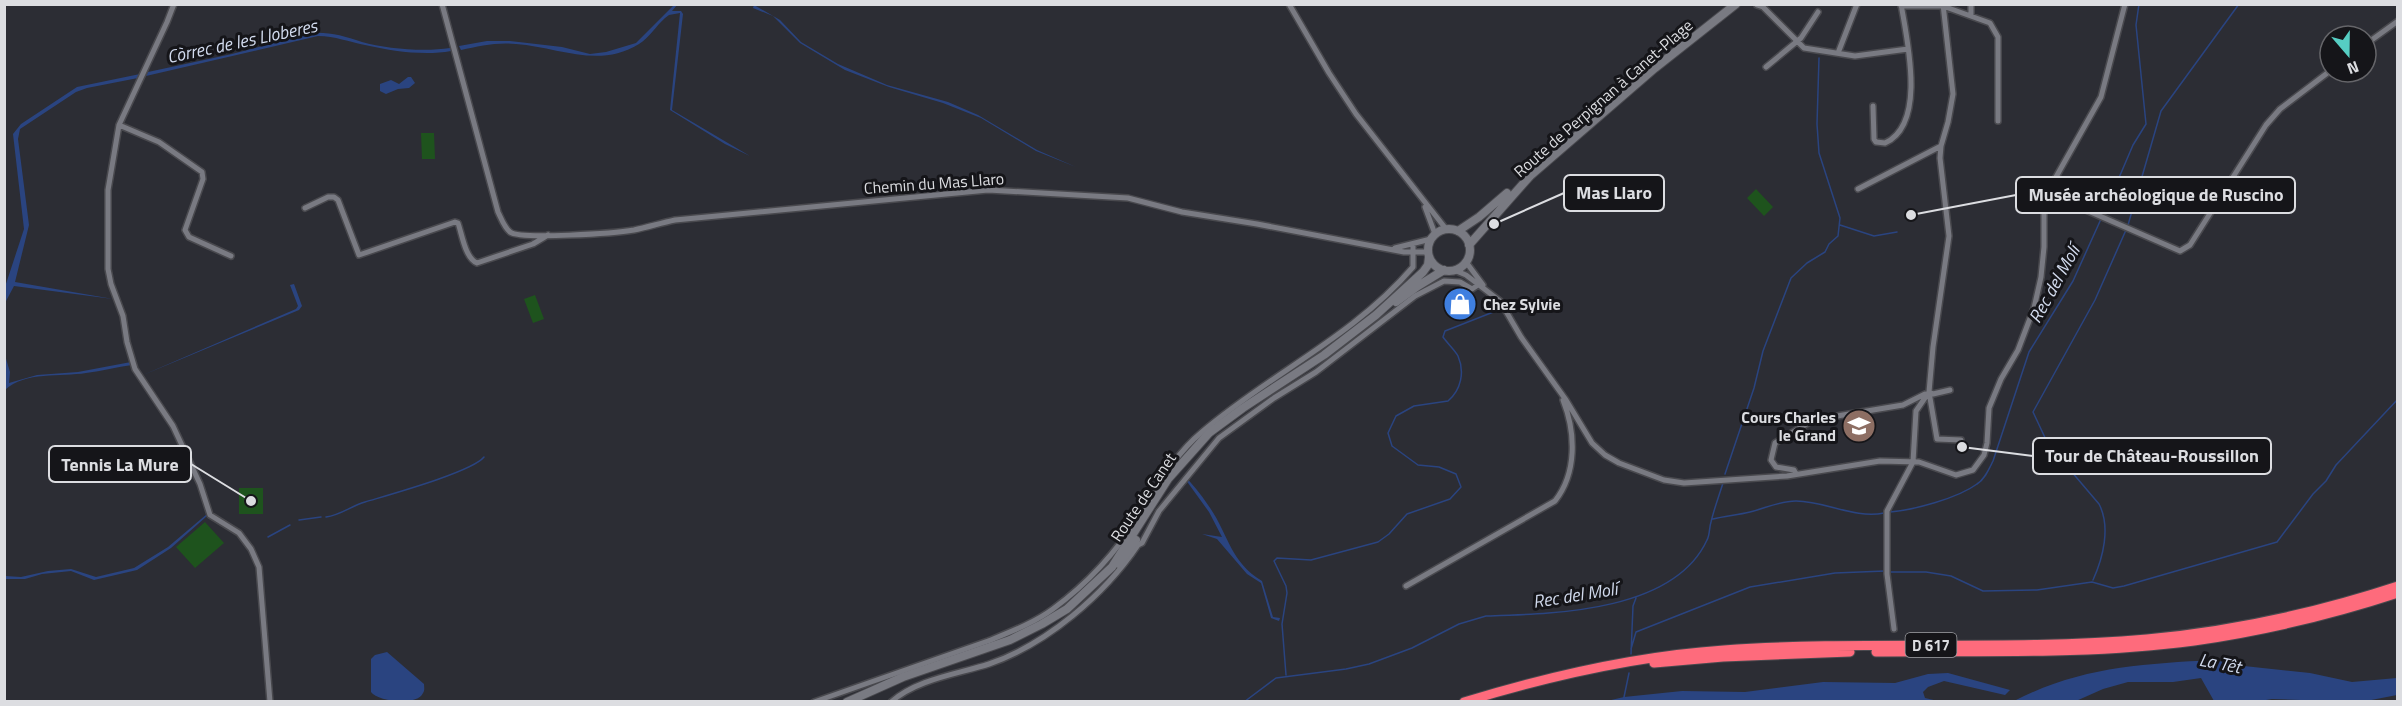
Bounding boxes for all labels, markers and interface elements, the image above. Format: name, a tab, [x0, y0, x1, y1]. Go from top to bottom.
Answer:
water label: Còrrec de les Lloberes	[164, 12, 321, 70]
street label: Route de Perpignan à Canet-Plage	[1508, 13, 1698, 183]
north arrow	[2318, 24, 2378, 84]
text: N	[2344, 55, 2362, 81]
street label: Chemin du Mas Llaro	[863, 166, 1005, 200]
callout: Mas Llaro	[1564, 175, 1664, 211]
callout: Musée archéologique de Ruscino	[2016, 177, 2295, 213]
text: Mas Llaro	[1576, 179, 1652, 206]
text: Musée archéologique de Ruscino	[2028, 181, 2284, 208]
water label: Rec del Molí	[2022, 236, 2089, 328]
shop icon: Chez Sylvie	[1442, 286, 1478, 322]
place label: Chez Sylvie	[1483, 292, 1561, 316]
place label: Cours Charles le Grand	[1741, 405, 1836, 447]
school or university icon: Cours Charles le Grand	[1841, 408, 1877, 444]
callout: Tour de Château-Roussillon	[2033, 438, 2271, 474]
text: Tour de Château-Roussillon	[2045, 442, 2259, 469]
callout: Tennis La Mure	[49, 446, 191, 482]
street label: Route de Canet	[1104, 447, 1182, 546]
text: Tennis La Mure	[61, 451, 179, 478]
water label: Rec del Molí	[1531, 574, 1623, 615]
road number: D 617	[1906, 633, 1956, 657]
water label: La Têt	[2197, 646, 2245, 681]

